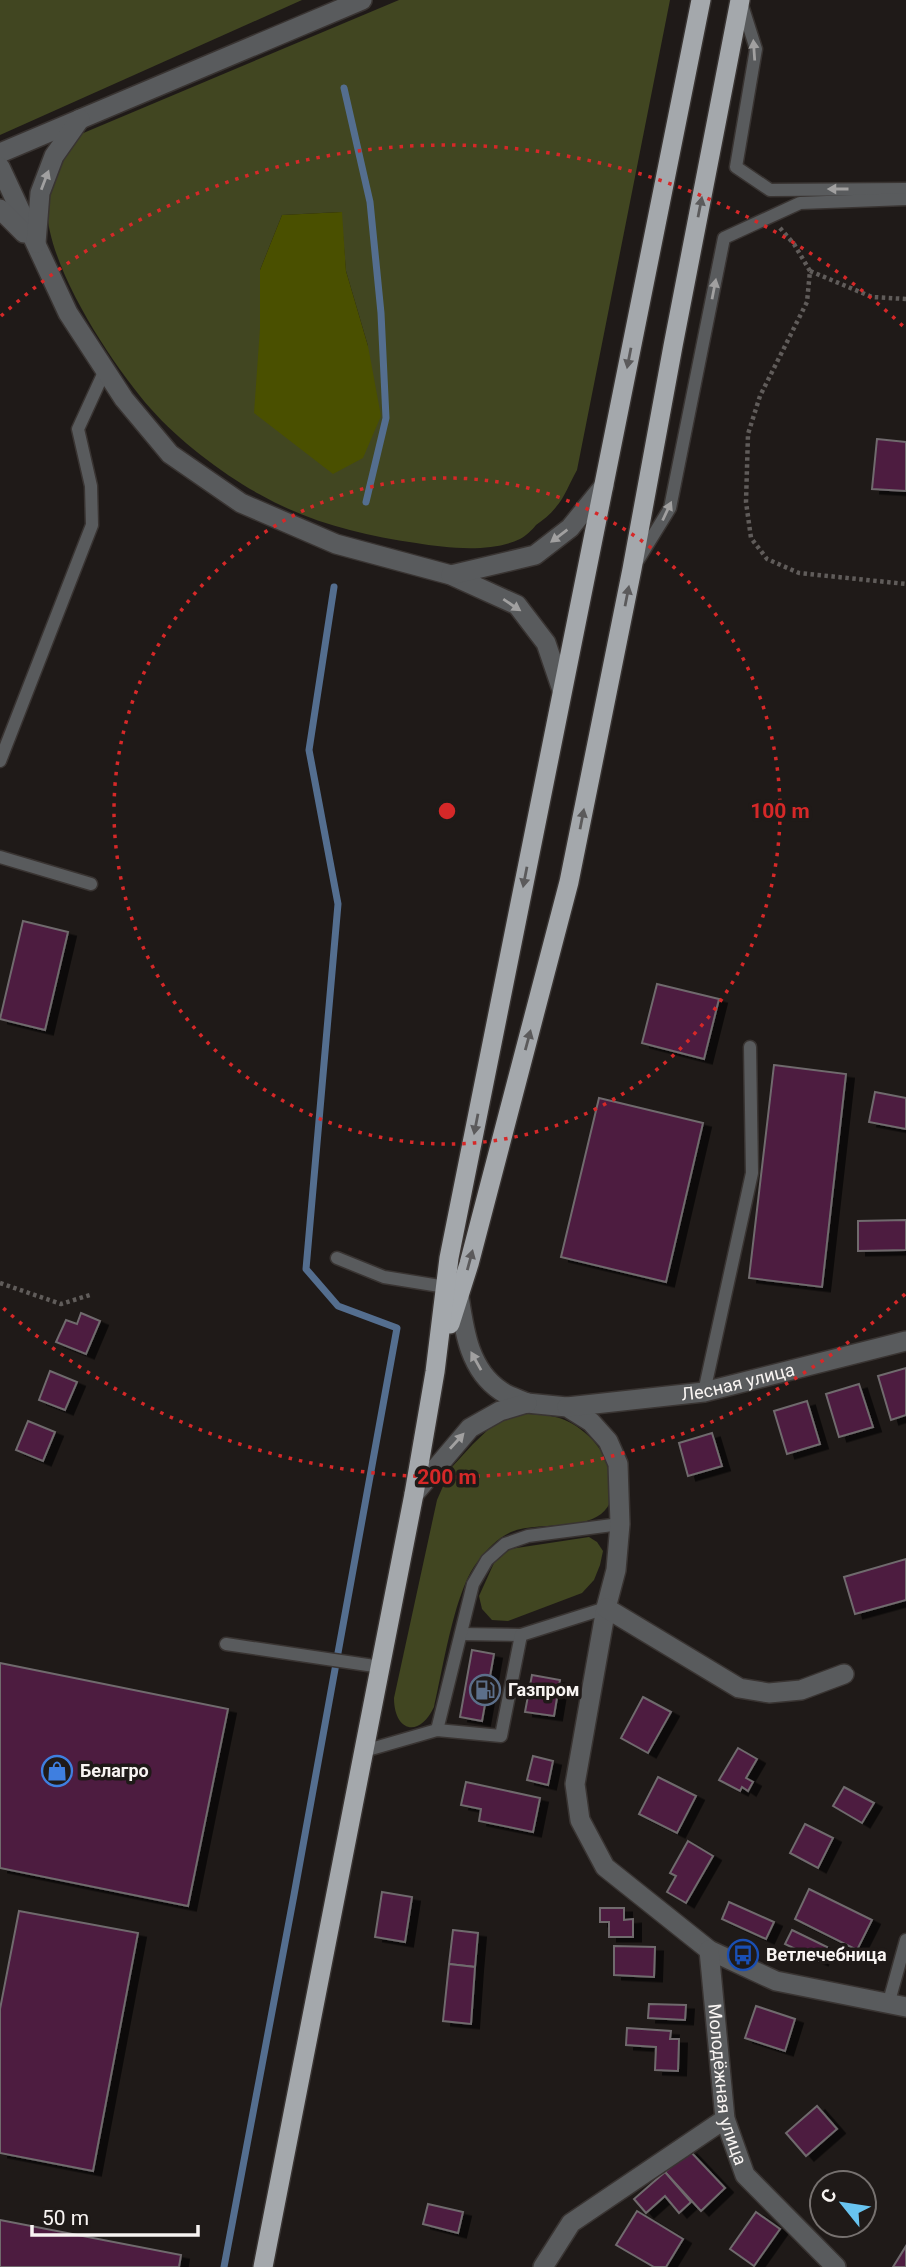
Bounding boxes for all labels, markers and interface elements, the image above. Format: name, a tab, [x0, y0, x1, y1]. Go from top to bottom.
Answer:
one-way arrow	[748, 39, 759, 61]
one-way arrow	[39, 169, 50, 190]
one-way arrow	[827, 183, 849, 195]
one-way arrow	[694, 196, 705, 218]
one-way arrow	[708, 278, 719, 300]
one-way arrow	[623, 347, 634, 369]
one-way arrow	[661, 501, 672, 521]
one-way arrow	[550, 529, 568, 543]
one-way arrow	[621, 585, 632, 607]
one-way arrow	[503, 598, 521, 612]
centre of rings	[435, 799, 459, 823]
text: 100 m	[750, 799, 810, 823]
one-way arrow	[576, 808, 587, 830]
one-way arrow	[519, 866, 530, 888]
one-way arrow	[523, 1029, 533, 1050]
one-way arrow	[470, 1113, 481, 1135]
one-way arrow	[465, 1249, 475, 1270]
one-way arrow	[470, 1351, 482, 1370]
street label: Лесная улица	[680, 1359, 797, 1404]
one-way arrow	[449, 1433, 465, 1450]
text: 200 m	[417, 1465, 477, 1489]
fuel station icon: Газпром	[468, 1673, 502, 1707]
place label: Газпром	[508, 1679, 580, 1700]
shop icon: Белагро	[40, 1754, 74, 1788]
place label: Белагро	[80, 1760, 149, 1781]
bus stop icon: Ветлечебница	[726, 1938, 760, 1972]
place label: Ветлечебница	[766, 1944, 887, 1965]
street label: Молодёжная улица	[704, 2003, 752, 2168]
north arrow	[808, 2169, 878, 2239]
text: С	[816, 2185, 842, 2207]
scale bar	[32, 2194, 198, 2238]
text: 50 m	[42, 2206, 89, 2230]

